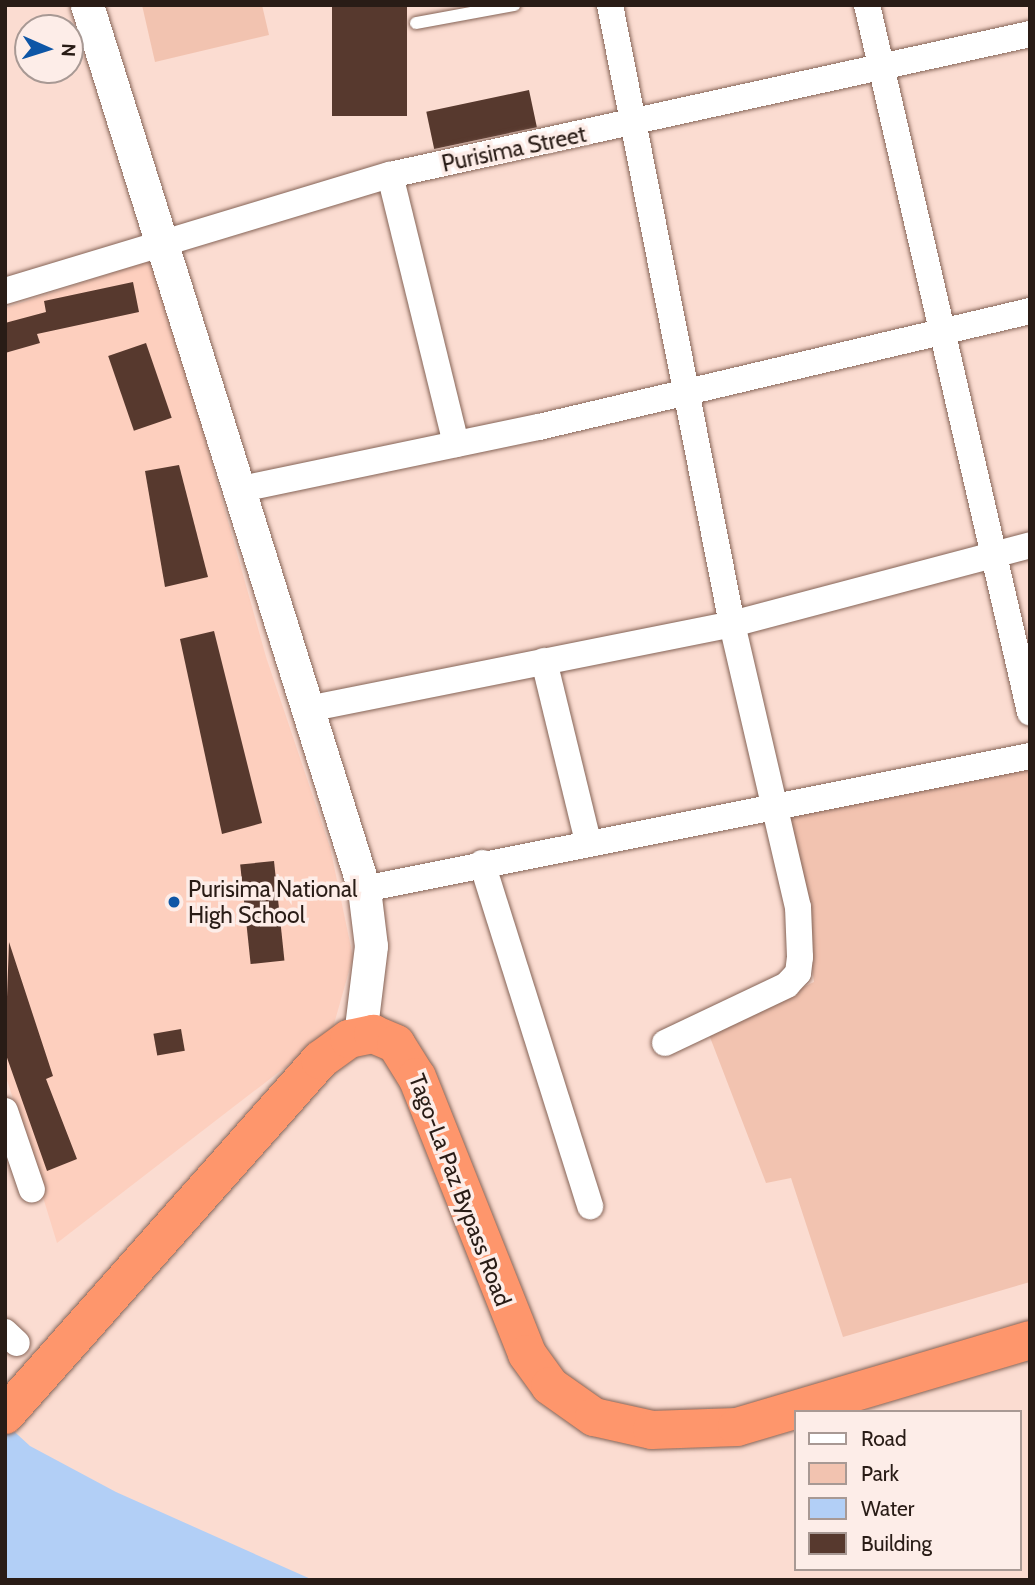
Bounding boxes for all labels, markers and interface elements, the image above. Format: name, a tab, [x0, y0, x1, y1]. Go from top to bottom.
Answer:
north arrow	[14, 14, 84, 84]
text: N	[57, 43, 80, 57]
street label: Purisima Street	[439, 120, 589, 178]
place label: Purisima National High School	[188, 875, 357, 929]
marker: Purisima National High School	[166, 894, 182, 910]
street label: Tago-La Paz Bypass Road	[403, 1070, 517, 1310]
legend	[794, 1410, 1021, 1571]
text: Road	[861, 1426, 907, 1451]
text: Park	[861, 1461, 899, 1486]
text: Water	[861, 1496, 914, 1521]
text: Building	[861, 1531, 932, 1556]

